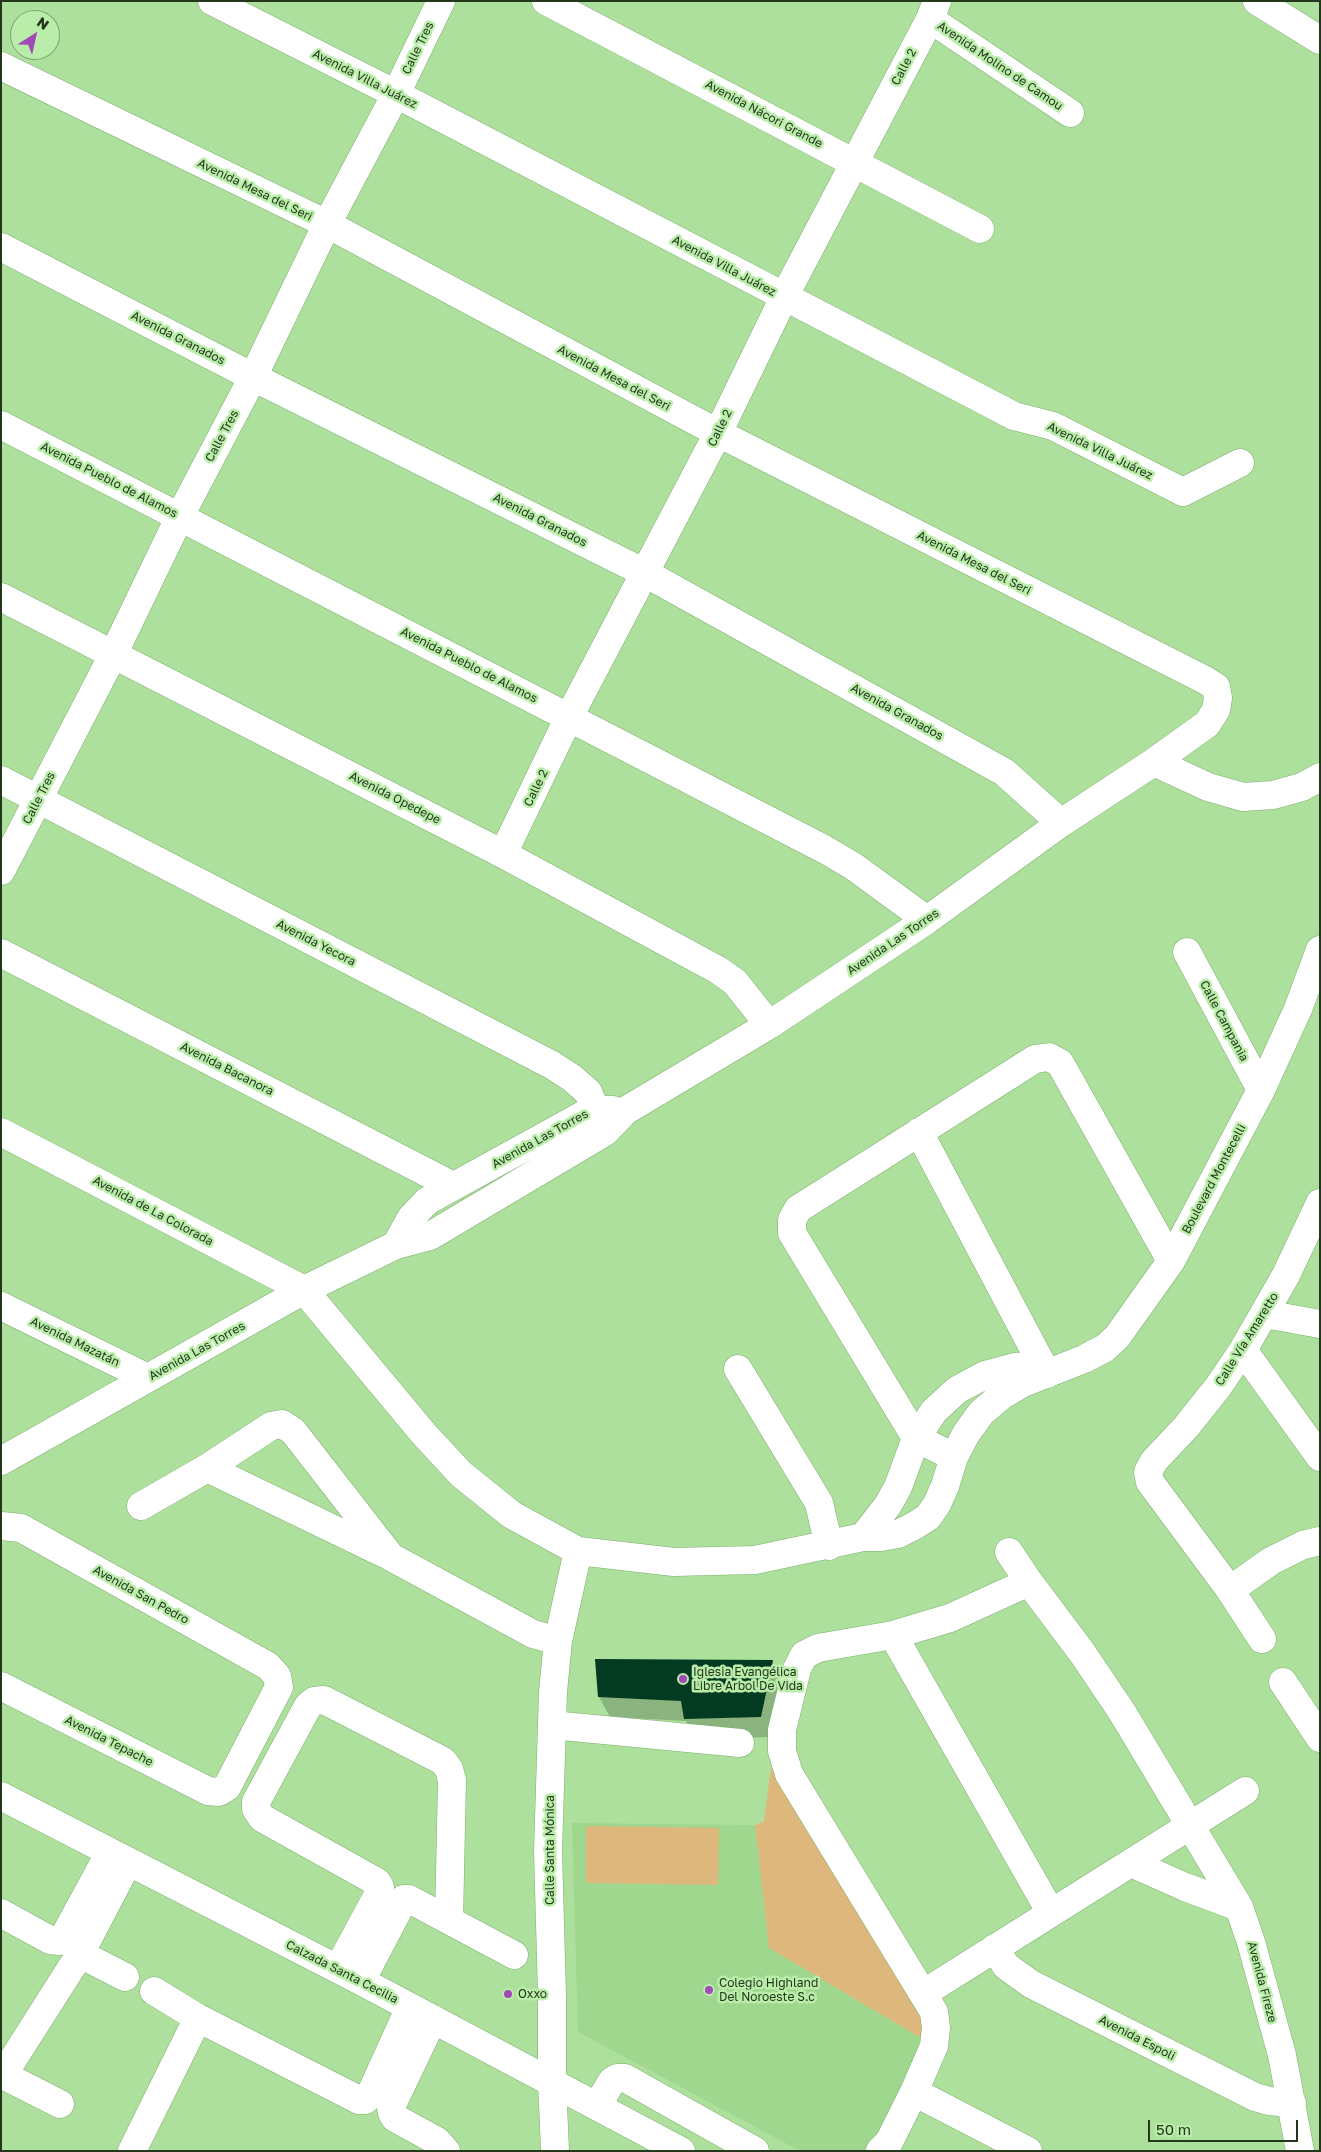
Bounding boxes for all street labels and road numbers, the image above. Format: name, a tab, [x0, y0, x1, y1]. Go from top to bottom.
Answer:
street label: Calle Tres	[399, 19, 437, 77]
street label: Avenida Molino de Camou	[935, 19, 1065, 113]
street label: Avenida Villa Juárez	[310, 46, 420, 112]
street label: Calle 2	[888, 46, 920, 88]
street label: Avenida Nácori Grande	[703, 77, 825, 151]
street label: Avenida Mesa del Seri	[195, 156, 315, 224]
street label: Avenida Villa Juárez	[670, 233, 778, 299]
street label: Avenida Granados	[129, 308, 227, 368]
street label: Avenida Mesa del Seri	[555, 342, 673, 414]
street label: Calle 2	[705, 407, 735, 449]
street label: Calle Tres	[202, 408, 242, 464]
street label: Avenida Villa Juárez	[1045, 419, 1155, 483]
street label: Avenida Pueblo de Alamos	[38, 439, 180, 521]
street label: Avenida Granados	[491, 490, 589, 550]
street label: Avenida Mesa del Seri	[915, 528, 1033, 598]
street label: Avenida Pueblo de Alamos	[398, 624, 540, 706]
street label: Avenida Granados	[848, 681, 946, 743]
street label: Calle 2	[521, 767, 551, 809]
street label: Calle Tres	[20, 769, 58, 827]
street label: Avenida Opedepe	[347, 769, 443, 827]
street label: Avenida Las Torres	[844, 906, 942, 978]
street label: Avenida Yecora	[274, 917, 358, 969]
street label: Calle Campania	[1197, 978, 1251, 1064]
street label: Avenida Bacanora	[178, 1039, 276, 1099]
street label: Avenida Las Torres	[489, 1107, 591, 1171]
street label: Boulevard Montecelli	[1179, 1122, 1249, 1236]
street label: Avenida de La Colorada	[90, 1173, 216, 1249]
street label: Calle Vía Amaretto	[1213, 1290, 1281, 1388]
street label: Avenida Mazatán	[28, 1314, 122, 1370]
street label: Avenida Las Torres	[146, 1319, 248, 1383]
street label: Avenida San Pedro	[91, 1563, 191, 1627]
street label: Avenida Tepache	[63, 1713, 155, 1769]
street label: Calle Santa Mónica	[543, 1795, 557, 1905]
street label: Calzada Santa Cecilia	[284, 1937, 400, 2007]
street label: Avenida Fireze	[1244, 1940, 1280, 2024]
street label: Avenida Espoli	[1096, 2013, 1178, 2063]

